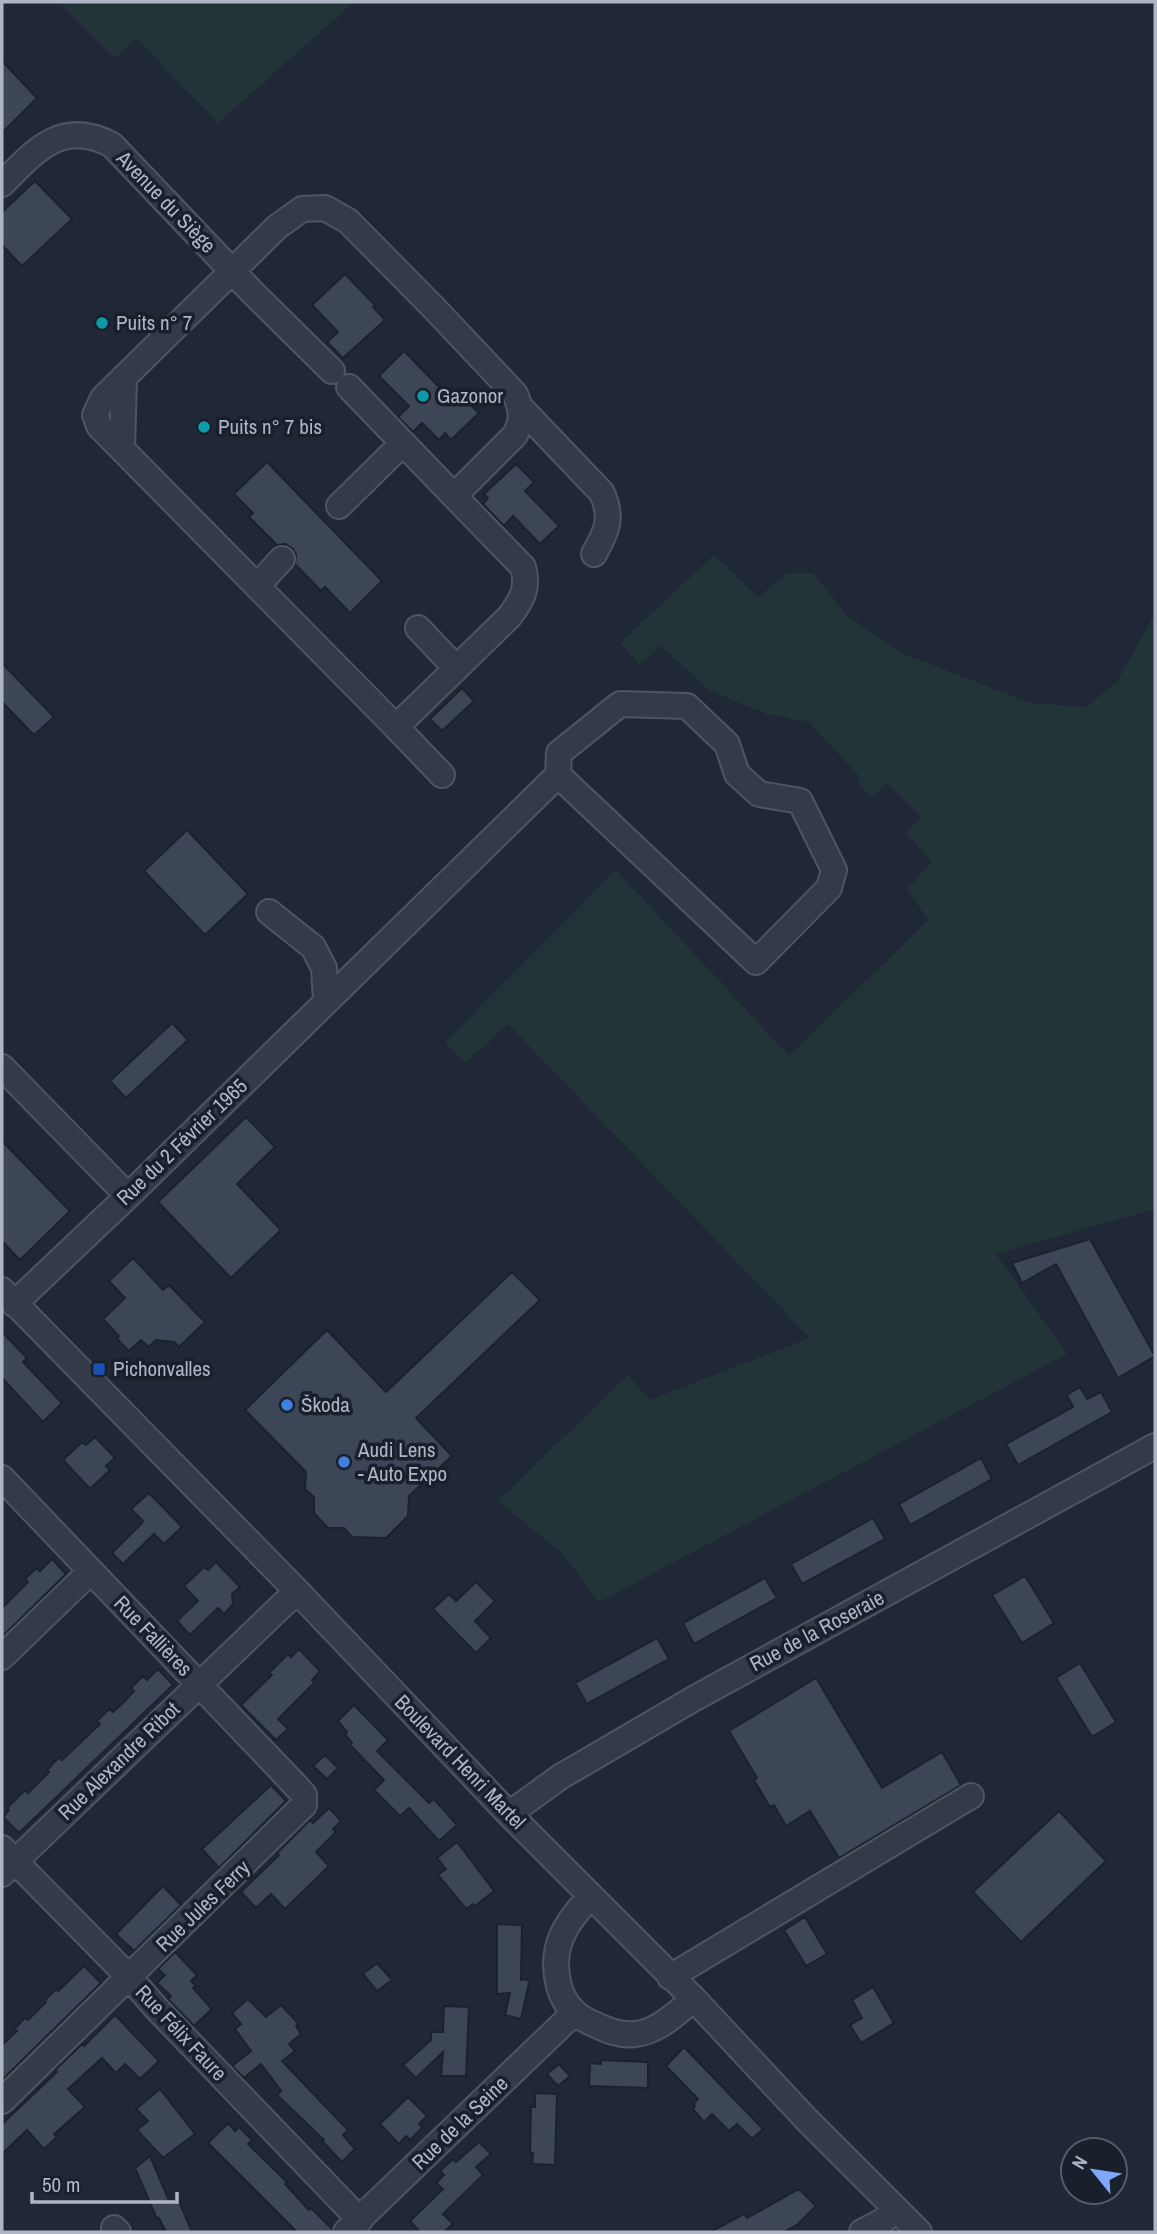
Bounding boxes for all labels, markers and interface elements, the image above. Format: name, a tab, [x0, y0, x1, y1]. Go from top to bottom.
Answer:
street label: Avenue du Siège	[109, 143, 223, 259]
place label: Puits n° 7	[116, 308, 192, 337]
marker: Puits n° 7	[94, 315, 110, 331]
place label: Gazonor	[437, 381, 503, 410]
marker: Gazonor	[415, 388, 431, 404]
place label: Puits n° 7 bis	[218, 412, 322, 441]
marker: Puits n° 7 bis	[196, 419, 212, 435]
street label: Rue du 2 Février 1965	[110, 1072, 253, 1212]
place label: Pichonvalles	[113, 1354, 211, 1383]
marker: Pichonvalles	[91, 1361, 107, 1377]
place label: Škoda	[301, 1390, 350, 1419]
marker: Škoda	[279, 1397, 295, 1413]
place label: Audi Lens - Auto Expo	[357, 1435, 447, 1488]
marker: Audi Lens - Auto Expo	[336, 1454, 352, 1470]
street label: Rue de la Roseraie	[744, 1583, 889, 1678]
street label: Rue Fallières	[108, 1589, 199, 1682]
street label: Boulevard Henri Martel	[388, 1688, 532, 1835]
street label: Rue Alexandre Ribot	[51, 1695, 186, 1826]
street label: Rue Jules Ferry	[149, 1853, 256, 1958]
street label: Rue Félix Faure	[129, 1978, 233, 2087]
street label: Rue de la Seine	[405, 2069, 514, 2176]
north arrow	[1059, 2136, 1129, 2206]
text: N	[1065, 2151, 1093, 2174]
scale bar	[32, 2160, 177, 2204]
text: 50 m	[42, 2170, 80, 2199]

